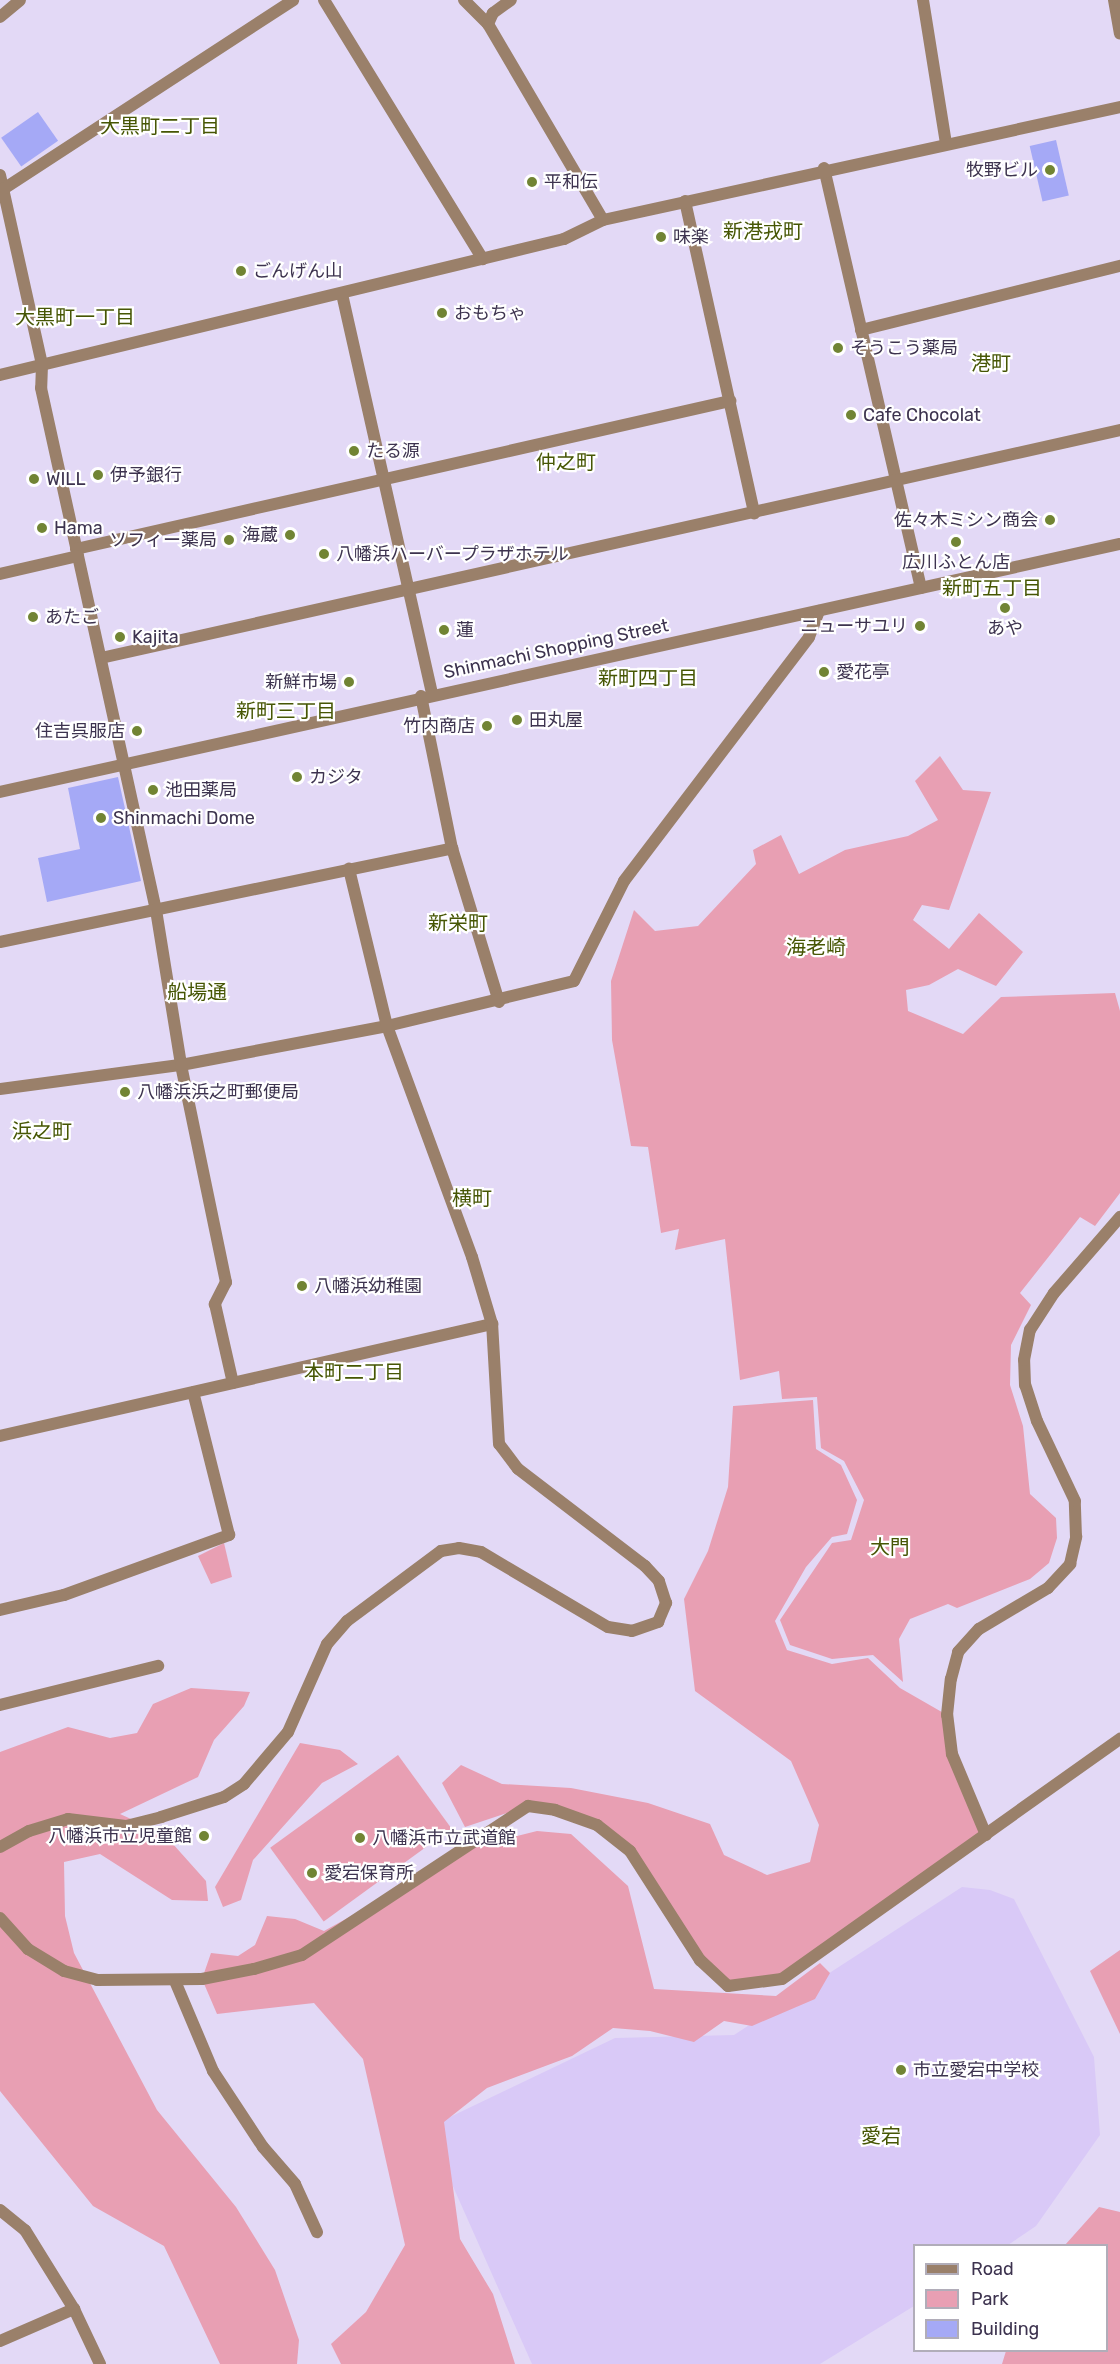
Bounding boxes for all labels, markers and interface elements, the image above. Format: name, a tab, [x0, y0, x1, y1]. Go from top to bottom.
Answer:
district label: 大黒町二丁目	[100, 114, 220, 138]
place label: 牧野ビル	[966, 159, 1038, 181]
marker: 牧野ビル	[1043, 163, 1057, 177]
place label: 平和伝	[544, 171, 598, 193]
marker: 平和伝	[525, 175, 539, 189]
district label: 新港戎町	[723, 219, 803, 243]
place label: 味楽	[673, 226, 709, 248]
marker: 味楽	[654, 230, 668, 244]
place label: ごんげん山	[253, 260, 343, 282]
marker: ごんげん山	[234, 264, 248, 278]
place label: おもちゃ	[454, 302, 526, 324]
district label: 大黒町一丁目	[15, 305, 135, 329]
marker: おもちゃ	[435, 306, 449, 320]
place label: そうこう薬局	[850, 337, 958, 359]
marker: そうこう薬局	[831, 341, 845, 355]
district label: 港町	[971, 351, 1011, 375]
place label: Cafe Chocolat	[863, 404, 981, 426]
marker: Cafe Chocolat	[844, 408, 858, 422]
place label: たる源	[366, 440, 420, 462]
marker: たる源	[347, 444, 361, 458]
district label: 仲之町	[536, 450, 596, 474]
place label: 伊予銀行	[110, 464, 182, 486]
place label: WILL	[46, 468, 86, 490]
marker: 伊予銀行	[91, 468, 105, 482]
marker: WILL	[27, 472, 41, 486]
place label: 佐々木ミシン商会	[894, 509, 1038, 531]
marker: 佐々木ミシン商会	[1043, 513, 1057, 527]
place label: Hama	[54, 517, 103, 539]
marker: Hama	[35, 521, 49, 535]
place label: 海蔵	[242, 524, 278, 546]
marker: 海蔵	[283, 528, 297, 542]
place label: ソフィー薬局	[109, 529, 217, 551]
marker: ソフィー薬局	[222, 533, 236, 547]
marker: 広川ふとん店	[949, 535, 963, 549]
place label: 八幡浜ハーバープラザホテル	[336, 543, 570, 565]
marker: 八幡浜ハーバープラザホテル	[317, 547, 331, 561]
place label: 広川ふとん店	[902, 551, 1010, 573]
district label: 新町五丁目	[942, 576, 1042, 600]
marker: あや	[998, 601, 1012, 615]
place label: あたご	[45, 606, 99, 628]
marker: あたご	[26, 610, 40, 624]
street label: Shinmachi Shopping Street	[442, 615, 670, 683]
place label: ニューサユリ	[800, 615, 908, 637]
place label: あや	[987, 617, 1023, 639]
place label: 蓮	[456, 619, 474, 641]
marker: ニューサユリ	[913, 619, 927, 633]
marker: 蓮	[437, 623, 451, 637]
place label: Kajita	[132, 626, 179, 648]
marker: Kajita	[113, 630, 127, 644]
place label: 愛花亭	[836, 661, 890, 683]
marker: 愛花亭	[817, 665, 831, 679]
district label: 新町四丁目	[598, 666, 698, 690]
place label: 新鮮市場	[265, 671, 337, 693]
marker: 新鮮市場	[342, 675, 356, 689]
district label: 新町三丁目	[236, 699, 336, 723]
place label: 田丸屋	[529, 709, 583, 731]
marker: 田丸屋	[510, 713, 524, 727]
place label: 竹内商店	[403, 715, 475, 737]
marker: 竹内商店	[480, 719, 494, 733]
place label: 住吉呉服店	[35, 720, 125, 742]
marker: 住吉呉服店	[130, 724, 144, 738]
place label: カジタ	[309, 766, 363, 788]
marker: カジタ	[290, 770, 304, 784]
place label: 池田薬局	[165, 779, 237, 801]
marker: 池田薬局	[146, 783, 160, 797]
place label: Shinmachi Dome	[113, 807, 255, 829]
marker: Shinmachi Dome	[94, 811, 108, 825]
district label: 新栄町	[428, 911, 488, 935]
district label: 海老崎	[786, 935, 846, 959]
district label: 船場通	[167, 980, 227, 1004]
place label: 八幡浜浜之町郵便局	[137, 1081, 299, 1103]
marker: 八幡浜浜之町郵便局	[118, 1085, 132, 1099]
district label: 浜之町	[12, 1119, 72, 1143]
district label: 横町	[452, 1186, 492, 1210]
place label: 八幡浜幼稚園	[314, 1275, 422, 1297]
marker: 八幡浜幼稚園	[295, 1279, 309, 1293]
district label: 本町二丁目	[304, 1360, 404, 1384]
district label: 大門	[870, 1535, 910, 1559]
place label: 八幡浜市立児童館	[48, 1825, 192, 1847]
place label: 八幡浜市立武道館	[372, 1827, 516, 1849]
marker: 八幡浜市立児童館	[197, 1829, 211, 1843]
marker: 八幡浜市立武道館	[353, 1831, 367, 1845]
place label: 愛宕保育所	[324, 1862, 414, 1884]
marker: 愛宕保育所	[305, 1866, 319, 1880]
place label: 市立愛宕中学校	[913, 2059, 1039, 2081]
marker: 市立愛宕中学校	[894, 2063, 908, 2077]
district label: 愛宕	[861, 2124, 901, 2148]
legend	[913, 2244, 1108, 2352]
text: Road	[971, 2258, 1014, 2280]
text: Park	[971, 2288, 1008, 2310]
text: Building	[971, 2318, 1039, 2340]

